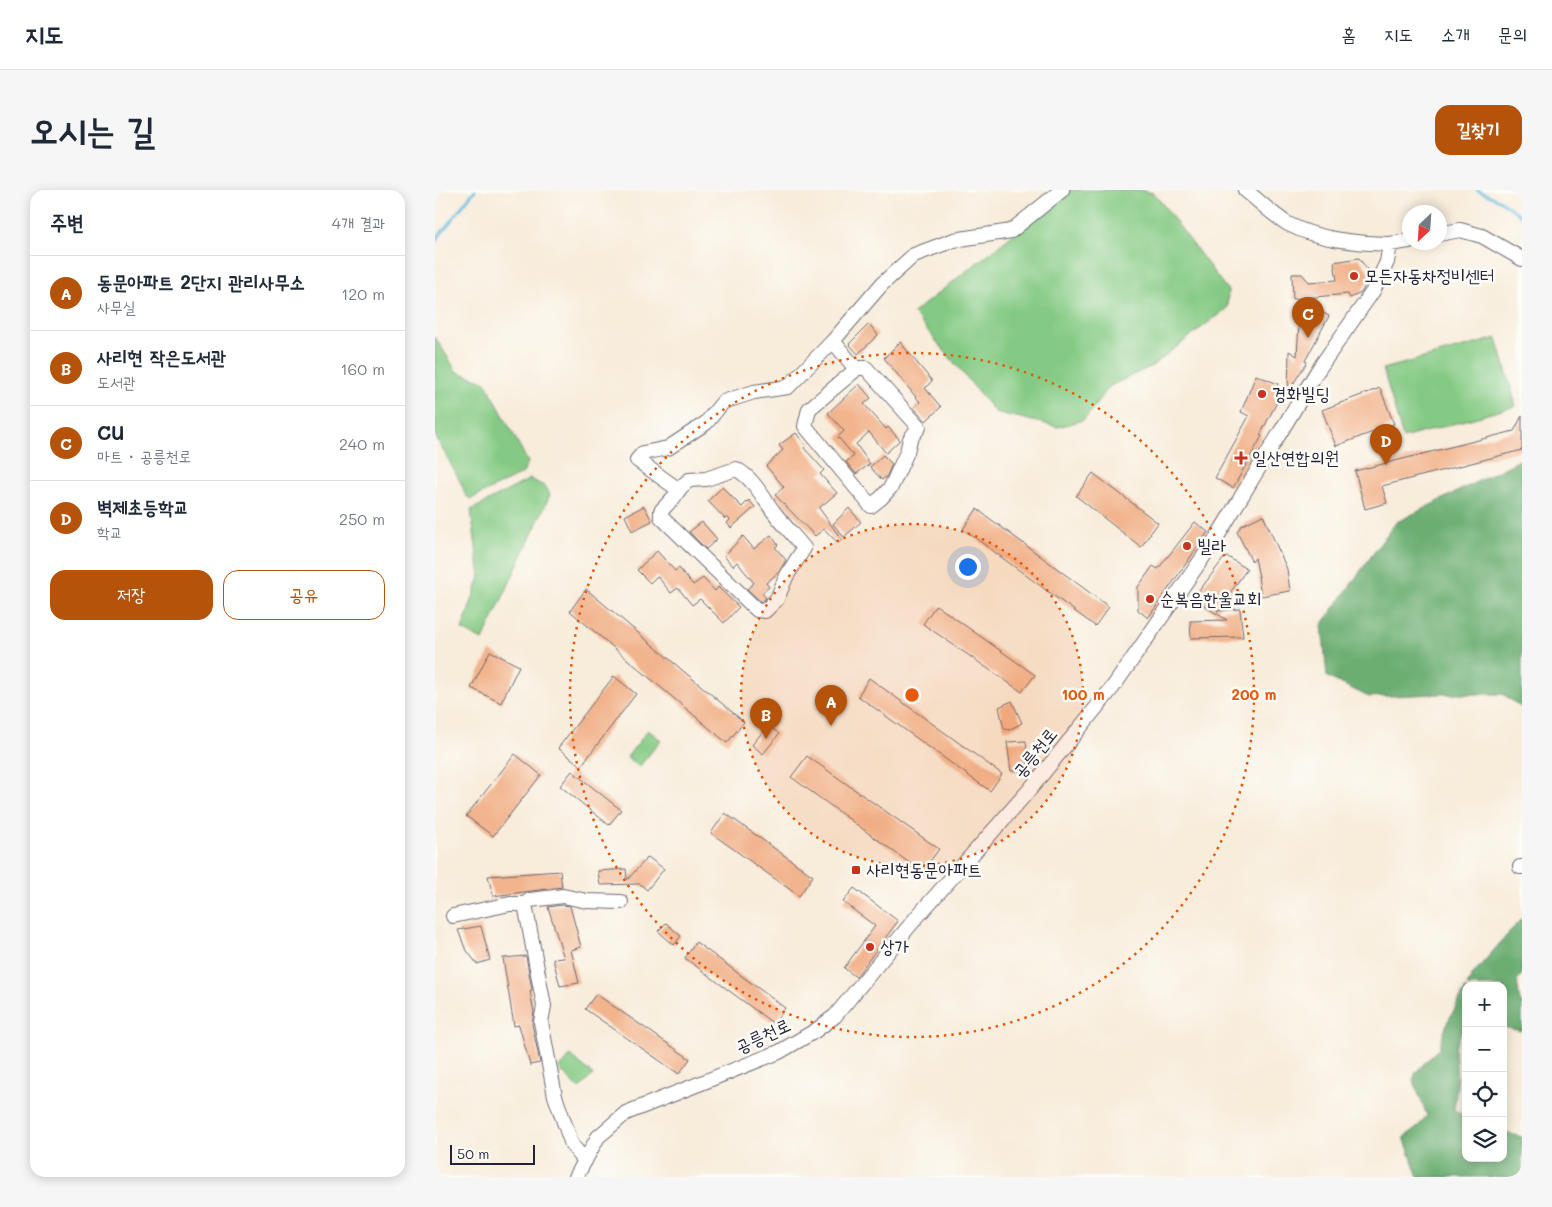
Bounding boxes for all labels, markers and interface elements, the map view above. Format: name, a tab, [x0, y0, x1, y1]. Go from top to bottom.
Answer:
text: 지도	[25, 18, 64, 49]
text: 홈	[1342, 22, 1356, 46]
text: 지도	[1384, 22, 1413, 46]
text: 소개	[1441, 22, 1470, 46]
text: 문의	[1498, 22, 1527, 46]
button: 길찾기	[1435, 105, 1522, 155]
text: 오시는 길	[30, 106, 155, 152]
north arrow	[1402, 205, 1447, 250]
text: 주변	[50, 208, 84, 235]
text: 4개 결과	[332, 212, 385, 233]
place label: 모든자동차정비센터	[1364, 263, 1494, 287]
text: 동문아파트 2단지 관리사무소	[97, 269, 305, 294]
marker: 모든자동차정비센터	[1348, 270, 1360, 282]
text: A	[60, 283, 72, 304]
text: 120 m	[341, 283, 385, 304]
text: 사무실	[97, 296, 136, 317]
pin: C	[1292, 297, 1324, 338]
text: 사리현 작은도서관	[97, 344, 226, 369]
text: B	[61, 358, 71, 379]
text: 160 m	[340, 358, 385, 379]
text: 도서관	[97, 371, 136, 392]
place label: 경화빌딩	[1272, 381, 1330, 405]
marker: 경화빌딩	[1256, 388, 1268, 400]
text: CU	[97, 420, 124, 445]
pin: D	[1370, 424, 1402, 465]
text: C	[60, 433, 72, 454]
text: 240 m	[339, 433, 385, 454]
text: 마트 · 공릉천로	[97, 445, 191, 466]
place label: 일산연합의원	[1252, 445, 1339, 469]
marker: 일산연합의원	[1234, 451, 1248, 465]
text: 벽제초등학교	[97, 494, 189, 519]
text: D	[60, 508, 72, 529]
text: 250 m	[339, 508, 385, 529]
text: 학교	[97, 521, 123, 542]
place label: 빌라	[1197, 533, 1226, 557]
marker: 빌라	[1181, 540, 1193, 552]
your location	[955, 554, 981, 580]
button: 저장	[50, 570, 213, 620]
button: 공유	[223, 570, 385, 620]
place label: 순복음한울교회	[1160, 586, 1261, 610]
marker: 순복음한울교회	[1144, 593, 1156, 605]
text: 100 m	[1061, 684, 1105, 704]
text: 200 m	[1232, 684, 1277, 704]
pin: A	[815, 685, 847, 726]
centre of rings	[903, 686, 921, 704]
pin: B	[750, 698, 782, 739]
street label: 공릉천로	[1007, 722, 1062, 782]
place label: 사리현동문아파트	[866, 857, 982, 881]
marker: 사리현동문아파트	[850, 864, 862, 876]
place label: 상가	[880, 934, 909, 958]
marker: 상가	[864, 941, 876, 953]
map controls	[1462, 982, 1507, 1162]
button: +	[1462, 982, 1507, 1027]
street label: 공릉천로	[731, 1012, 794, 1058]
button: −	[1462, 1027, 1507, 1072]
button: locate	[1462, 1072, 1507, 1117]
button: layers	[1462, 1117, 1507, 1162]
scale bar	[450, 1142, 535, 1165]
text: 50 m	[457, 1144, 489, 1163]

